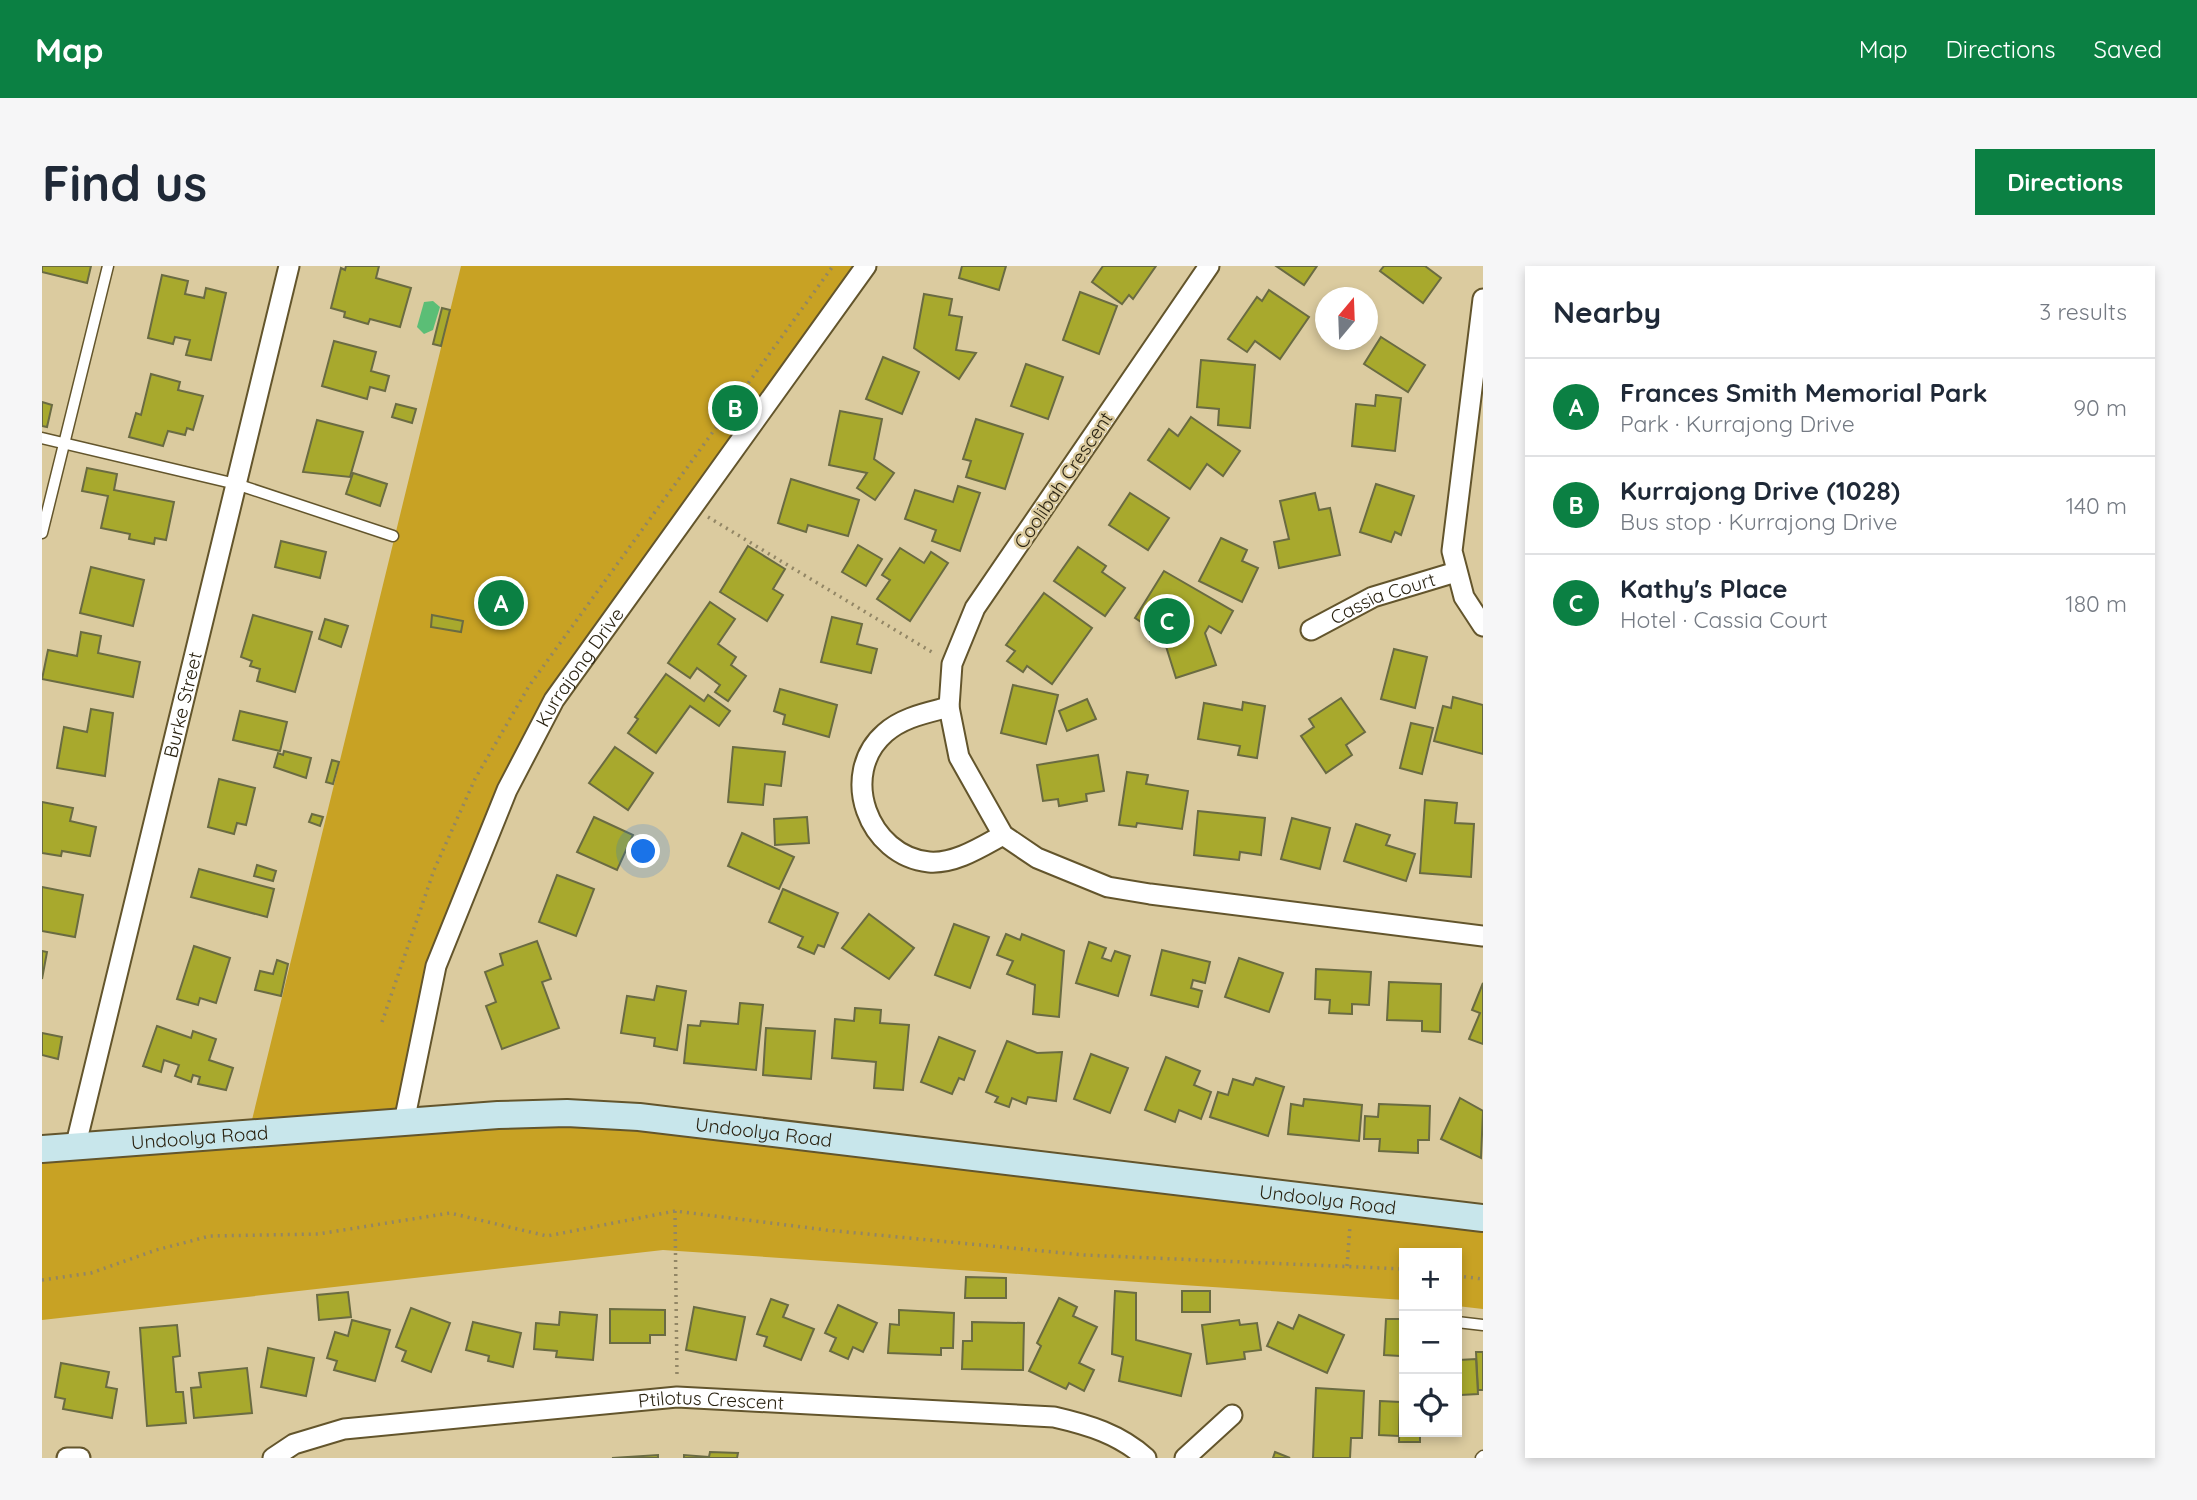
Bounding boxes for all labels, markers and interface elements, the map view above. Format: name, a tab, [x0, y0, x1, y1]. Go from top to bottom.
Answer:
text: Map	[35, 29, 103, 70]
text: Map	[1859, 34, 1908, 64]
text: Directions	[1946, 34, 2056, 64]
text: Saved	[2094, 34, 2162, 64]
button: Directions	[1975, 149, 2155, 215]
text: Find us	[42, 152, 207, 213]
north arrow	[1315, 287, 1378, 350]
text: Nearby	[1553, 293, 1661, 331]
text: 3 results	[2039, 297, 2127, 326]
text: Frances Smith Memorial Park	[1620, 376, 1987, 409]
pin: B	[712, 382, 758, 434]
text: A	[1569, 393, 1583, 422]
text: 90 m	[2073, 393, 2127, 422]
street label: Coolibah Crescent	[1008, 407, 1118, 553]
text: Park · Kurrajong Drive	[1620, 409, 1855, 438]
text: Kurrajong Drive (1028)	[1620, 474, 1900, 507]
text: B	[1568, 491, 1584, 520]
text: 140 m	[2066, 491, 2127, 520]
text: Bus stop · Kurrajong Drive	[1620, 507, 1898, 536]
street label: Cassia Court	[1326, 567, 1438, 630]
text: Kathy's Place	[1620, 572, 1788, 605]
pin: A	[478, 577, 524, 629]
text: C	[1569, 589, 1583, 618]
text: 180 m	[2065, 589, 2127, 618]
pin: C	[1144, 595, 1190, 647]
street label: Kurrajong Drive	[530, 603, 629, 731]
text: Hotel · Cassia Court	[1620, 605, 1828, 634]
street label: Burke Street	[158, 649, 207, 760]
your location	[626, 834, 660, 868]
street label: Undoolya Road	[694, 1112, 834, 1152]
street label: Undoolya Road	[130, 1120, 269, 1154]
street label: Undoolya Road	[1258, 1179, 1398, 1220]
map controls	[1399, 1248, 1462, 1437]
button: +	[1399, 1248, 1462, 1311]
button: −	[1399, 1311, 1462, 1374]
button: locate	[1399, 1374, 1462, 1437]
street label: Ptilotus Crescent	[637, 1385, 785, 1415]

